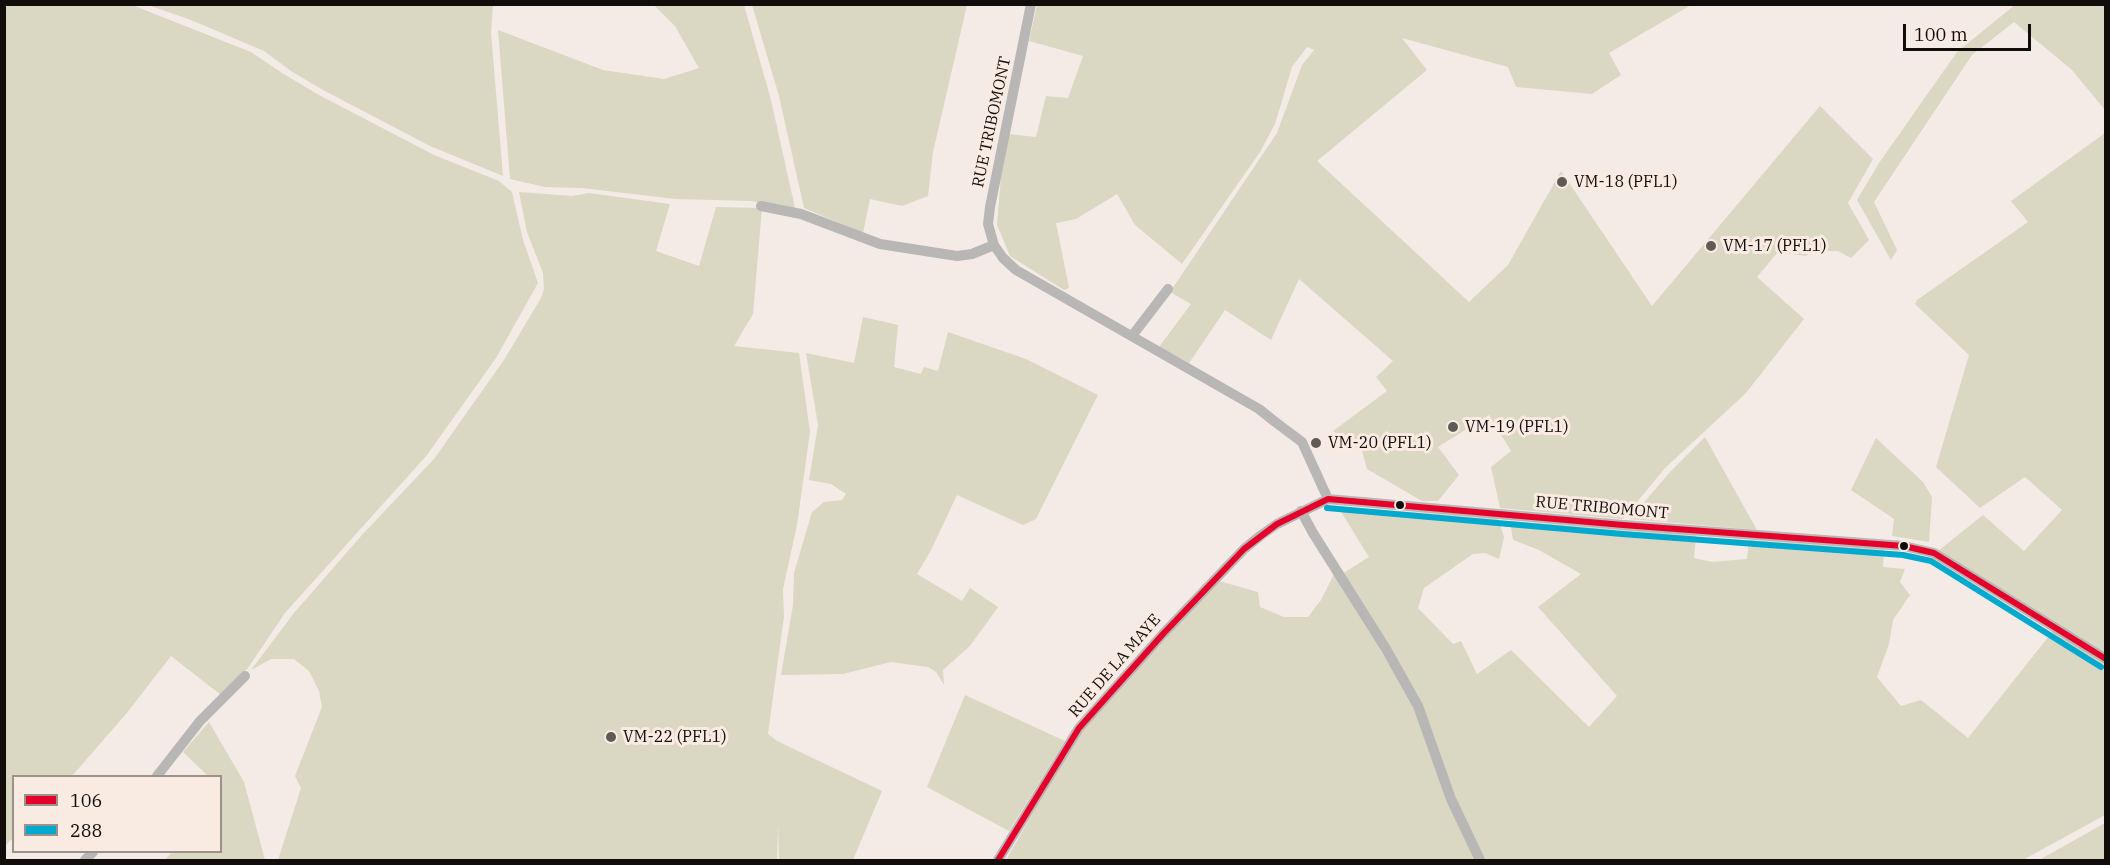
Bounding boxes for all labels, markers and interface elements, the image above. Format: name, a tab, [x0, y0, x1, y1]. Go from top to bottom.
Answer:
scale bar	[1906, 12, 2034, 50]
text: 100 m	[1914, 23, 1968, 46]
street label: RUE TRIBOMONT	[969, 55, 1015, 189]
place label: VM-18 (PFL1)	[1574, 172, 1677, 192]
marker: VM-18 (PFL1)	[1555, 175, 1569, 189]
place label: VM-17 (PFL1)	[1723, 236, 1826, 256]
marker: VM-17 (PFL1)	[1704, 239, 1718, 253]
place label: VM-19 (PFL1)	[1465, 417, 1568, 437]
marker: VM-19 (PFL1)	[1446, 420, 1460, 434]
place label: VM-20 (PFL1)	[1328, 433, 1431, 453]
marker: VM-20 (PFL1)	[1309, 436, 1323, 450]
street label: RUE TRIBOMONT	[1535, 493, 1669, 523]
unlabelled marker	[1394, 499, 1406, 511]
unlabelled marker	[1898, 540, 1910, 552]
street label: RUE DE LA MAYE	[1065, 611, 1165, 721]
place label: VM-22 (PFL1)	[623, 727, 726, 747]
marker: VM-22 (PFL1)	[604, 730, 618, 744]
legend	[12, 775, 222, 853]
text: 106	[70, 789, 102, 812]
text: 288	[70, 819, 102, 842]

